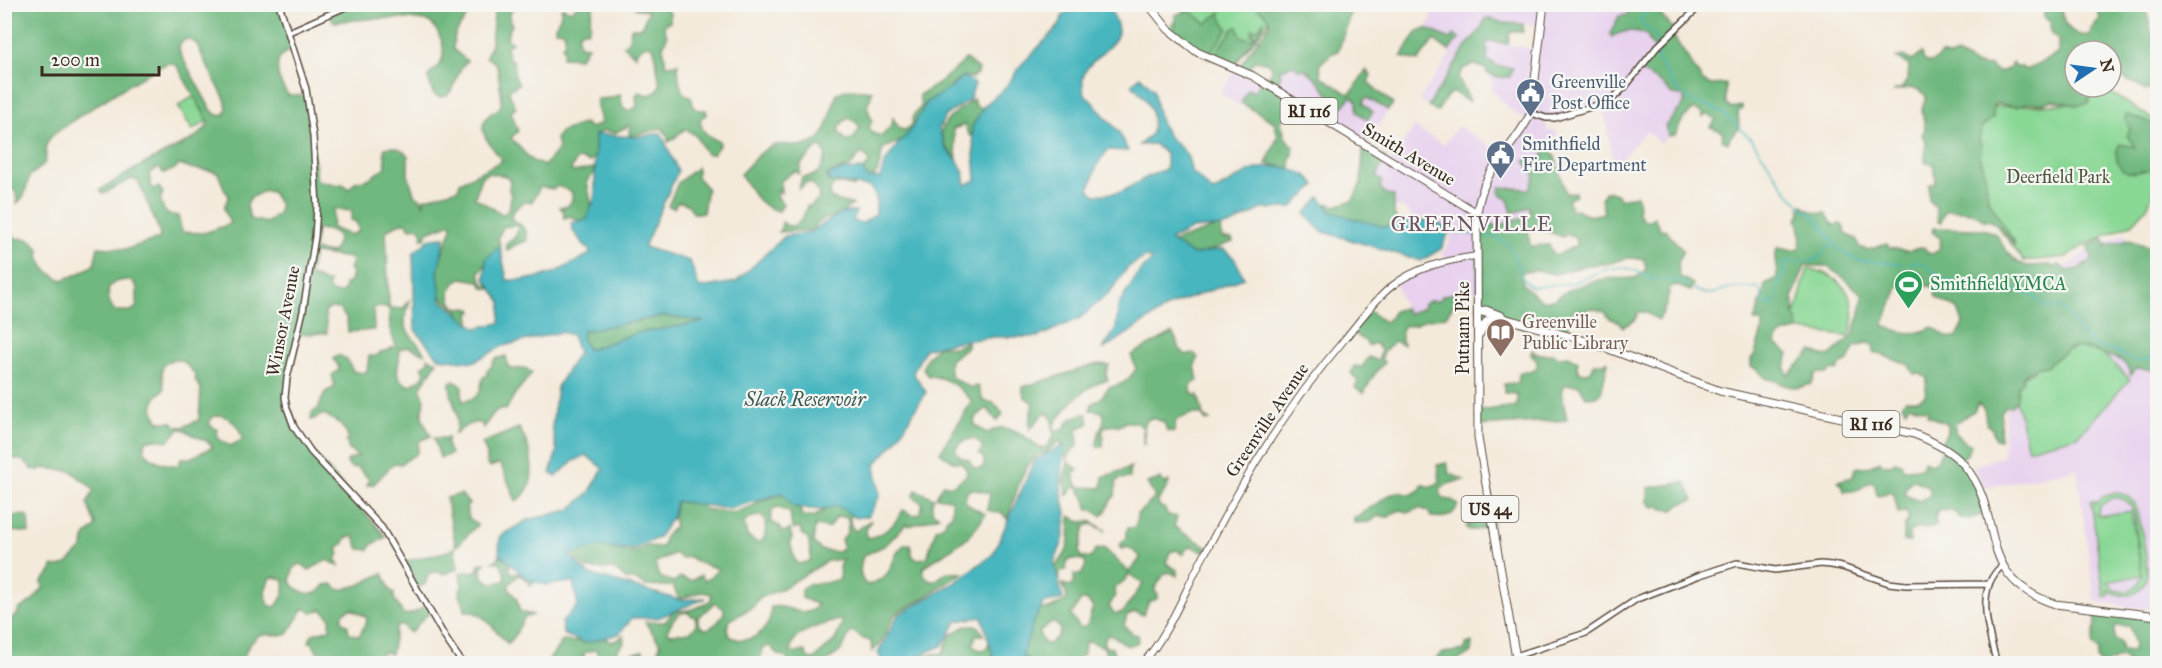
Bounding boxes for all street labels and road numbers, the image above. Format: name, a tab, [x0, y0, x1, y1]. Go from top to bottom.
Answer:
road number: RI 116	[1280, 98, 1338, 124]
street label: Smith Avenue	[1358, 118, 1460, 190]
street label: Winsor Avenue	[262, 264, 304, 378]
street label: Putnam Pike	[1452, 281, 1474, 375]
street label: Greenville Avenue	[1221, 359, 1313, 481]
road number: RI 116	[1842, 411, 1900, 437]
road number: US 44	[1462, 496, 1518, 522]

